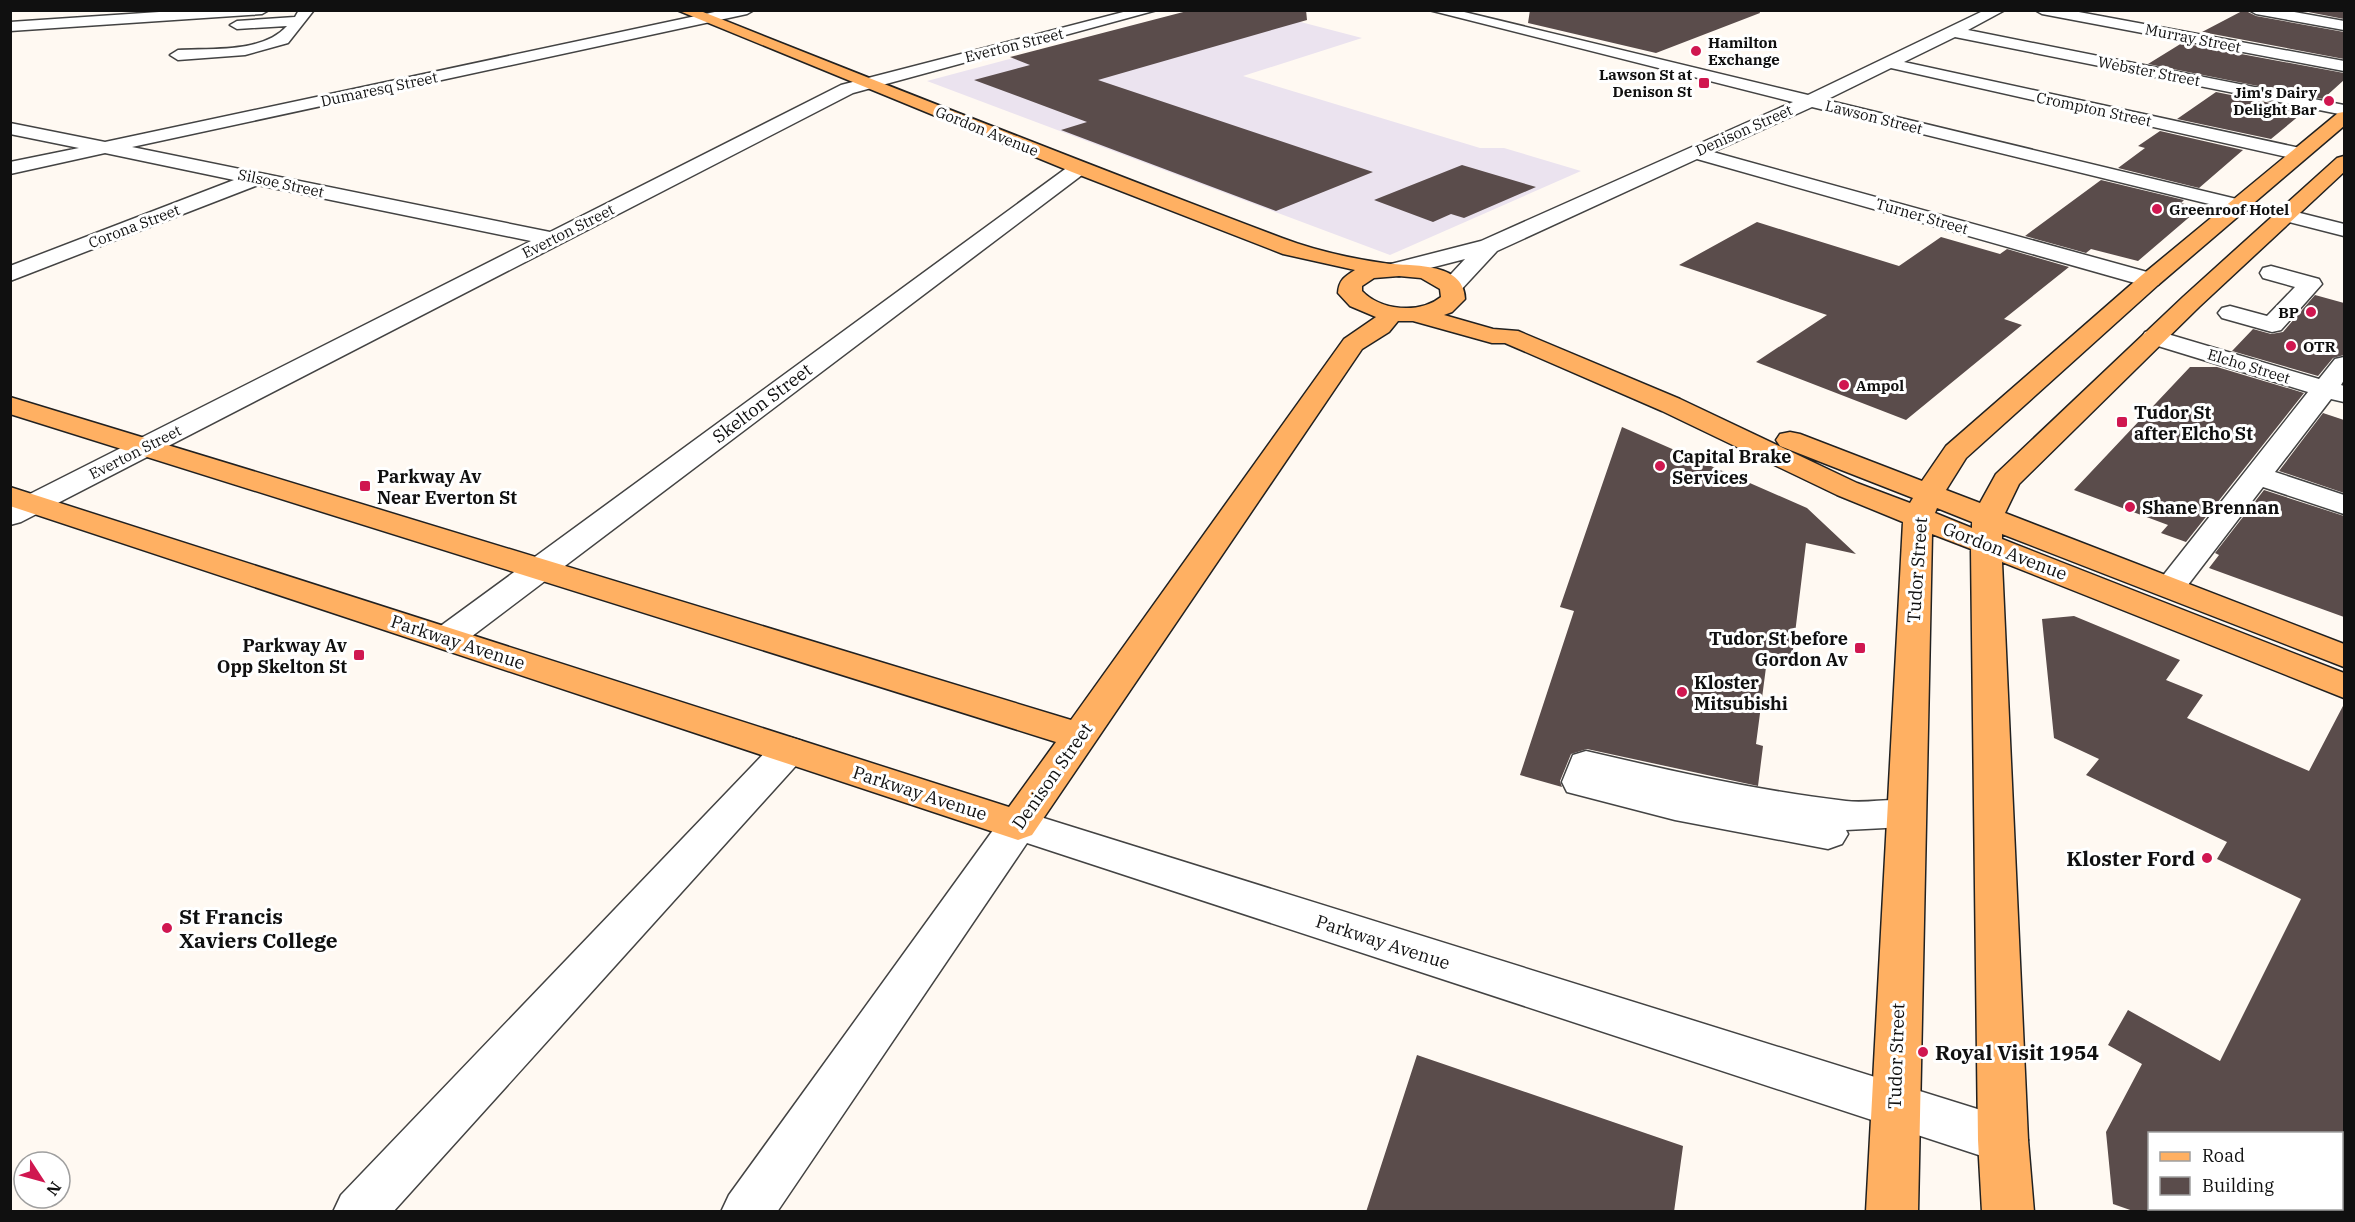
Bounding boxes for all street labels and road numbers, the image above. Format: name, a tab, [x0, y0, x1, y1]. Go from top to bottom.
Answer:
street label: Murray Street	[2143, 19, 2243, 57]
street label: Everton Street	[963, 24, 1065, 66]
street label: Webster Street	[2096, 52, 2202, 90]
street label: Dumaresq Street	[319, 67, 439, 111]
street label: Crompton Street	[2035, 88, 2153, 130]
street label: Lawson Street	[1823, 96, 1925, 138]
street label: Denison Street	[1693, 100, 1795, 160]
street label: Gordon Avenue	[933, 102, 1041, 160]
street label: Silsoe Street	[236, 165, 326, 201]
street label: Turner Street	[1874, 194, 1970, 238]
street label: Corona Street	[86, 200, 182, 252]
street label: Everton Street	[519, 200, 617, 262]
street label: Elcho Street	[2205, 344, 2293, 388]
street label: Skelton Street	[708, 358, 816, 448]
street label: Everton Street	[86, 421, 184, 483]
street label: Tudor Street	[1902, 516, 1932, 624]
street label: Gordon Avenue	[1940, 517, 2070, 585]
street label: Parkway Avenue	[388, 609, 528, 675]
street label: Denison Street	[1007, 718, 1097, 834]
street label: Parkway Avenue	[850, 760, 990, 826]
street label: Parkway Avenue	[1313, 909, 1453, 975]
street label: Tudor Street	[1883, 1002, 1909, 1110]

